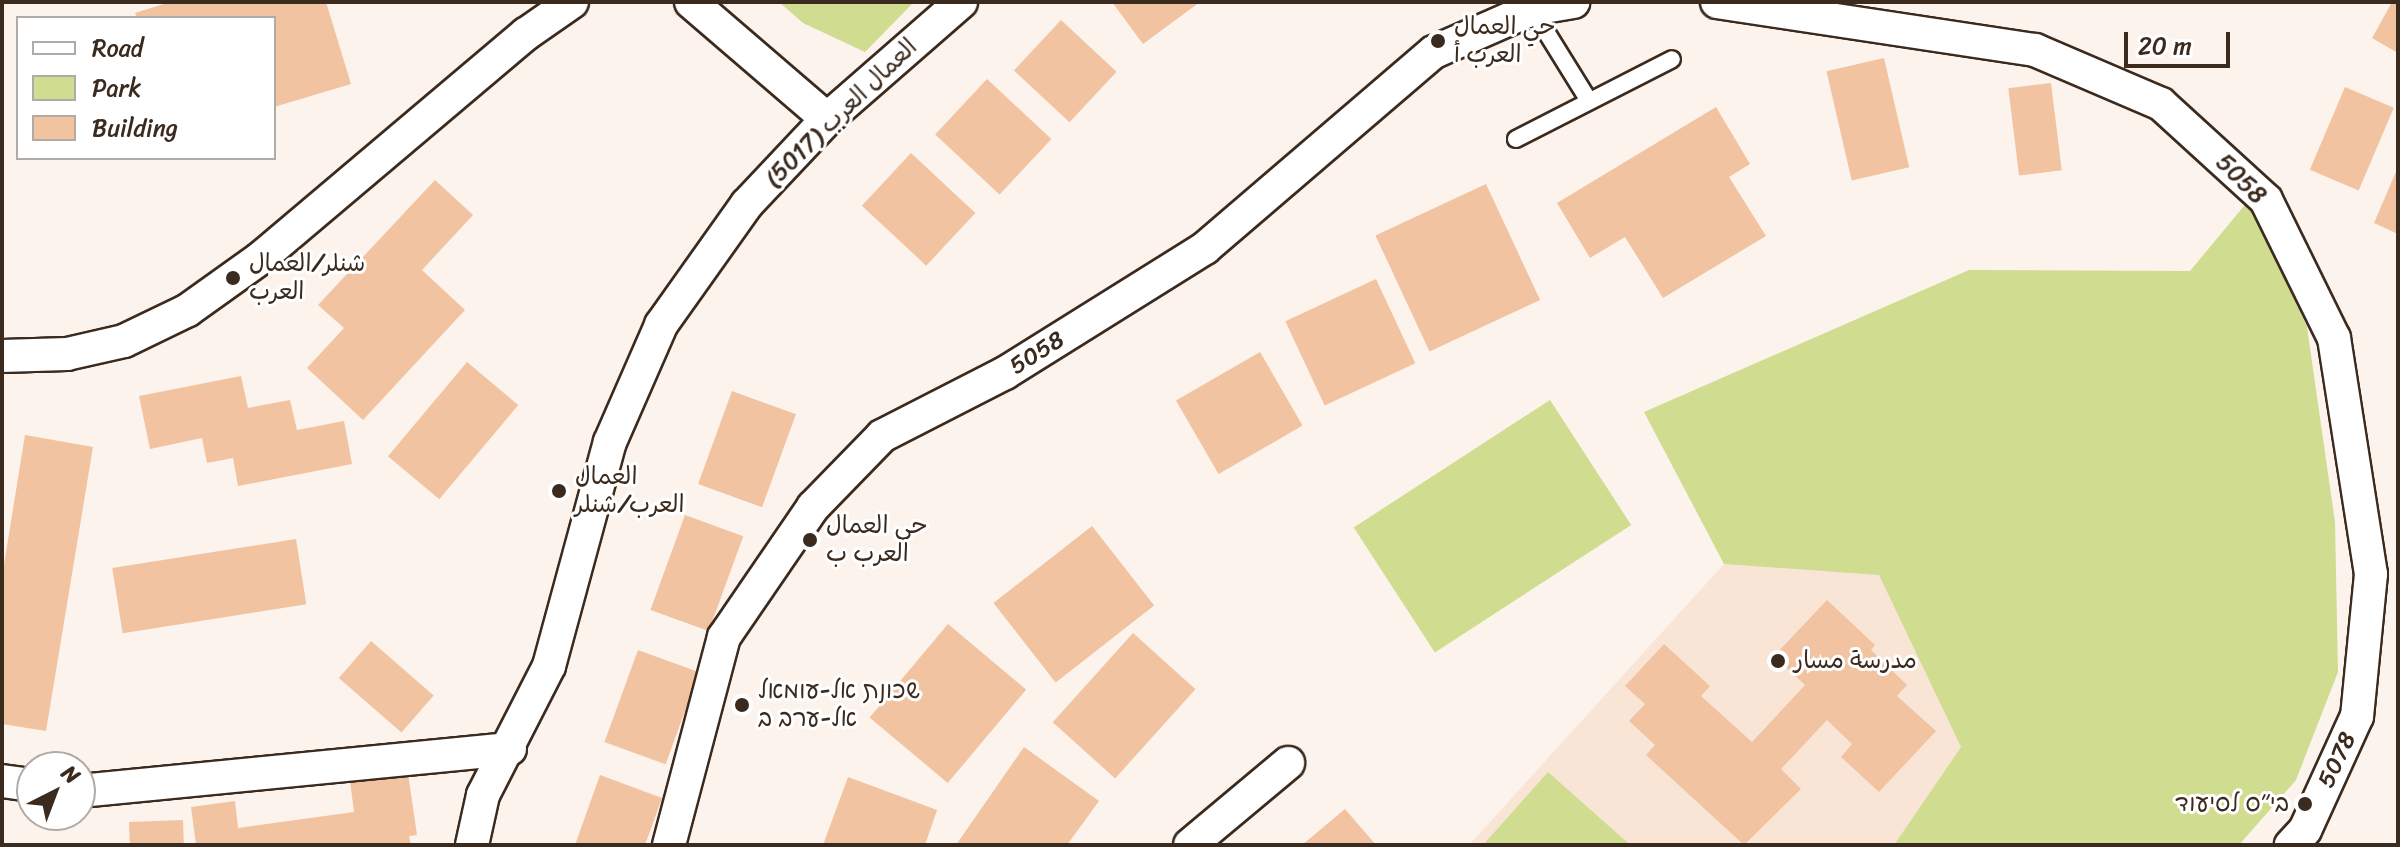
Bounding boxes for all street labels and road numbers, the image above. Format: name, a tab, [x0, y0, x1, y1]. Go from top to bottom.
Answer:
street label: العمال العرب (5017)	[759, 33, 923, 193]
street label: 5058	[2210, 148, 2272, 210]
street label: 5058	[1004, 325, 1070, 381]
street label: 5078	[2312, 728, 2362, 792]

